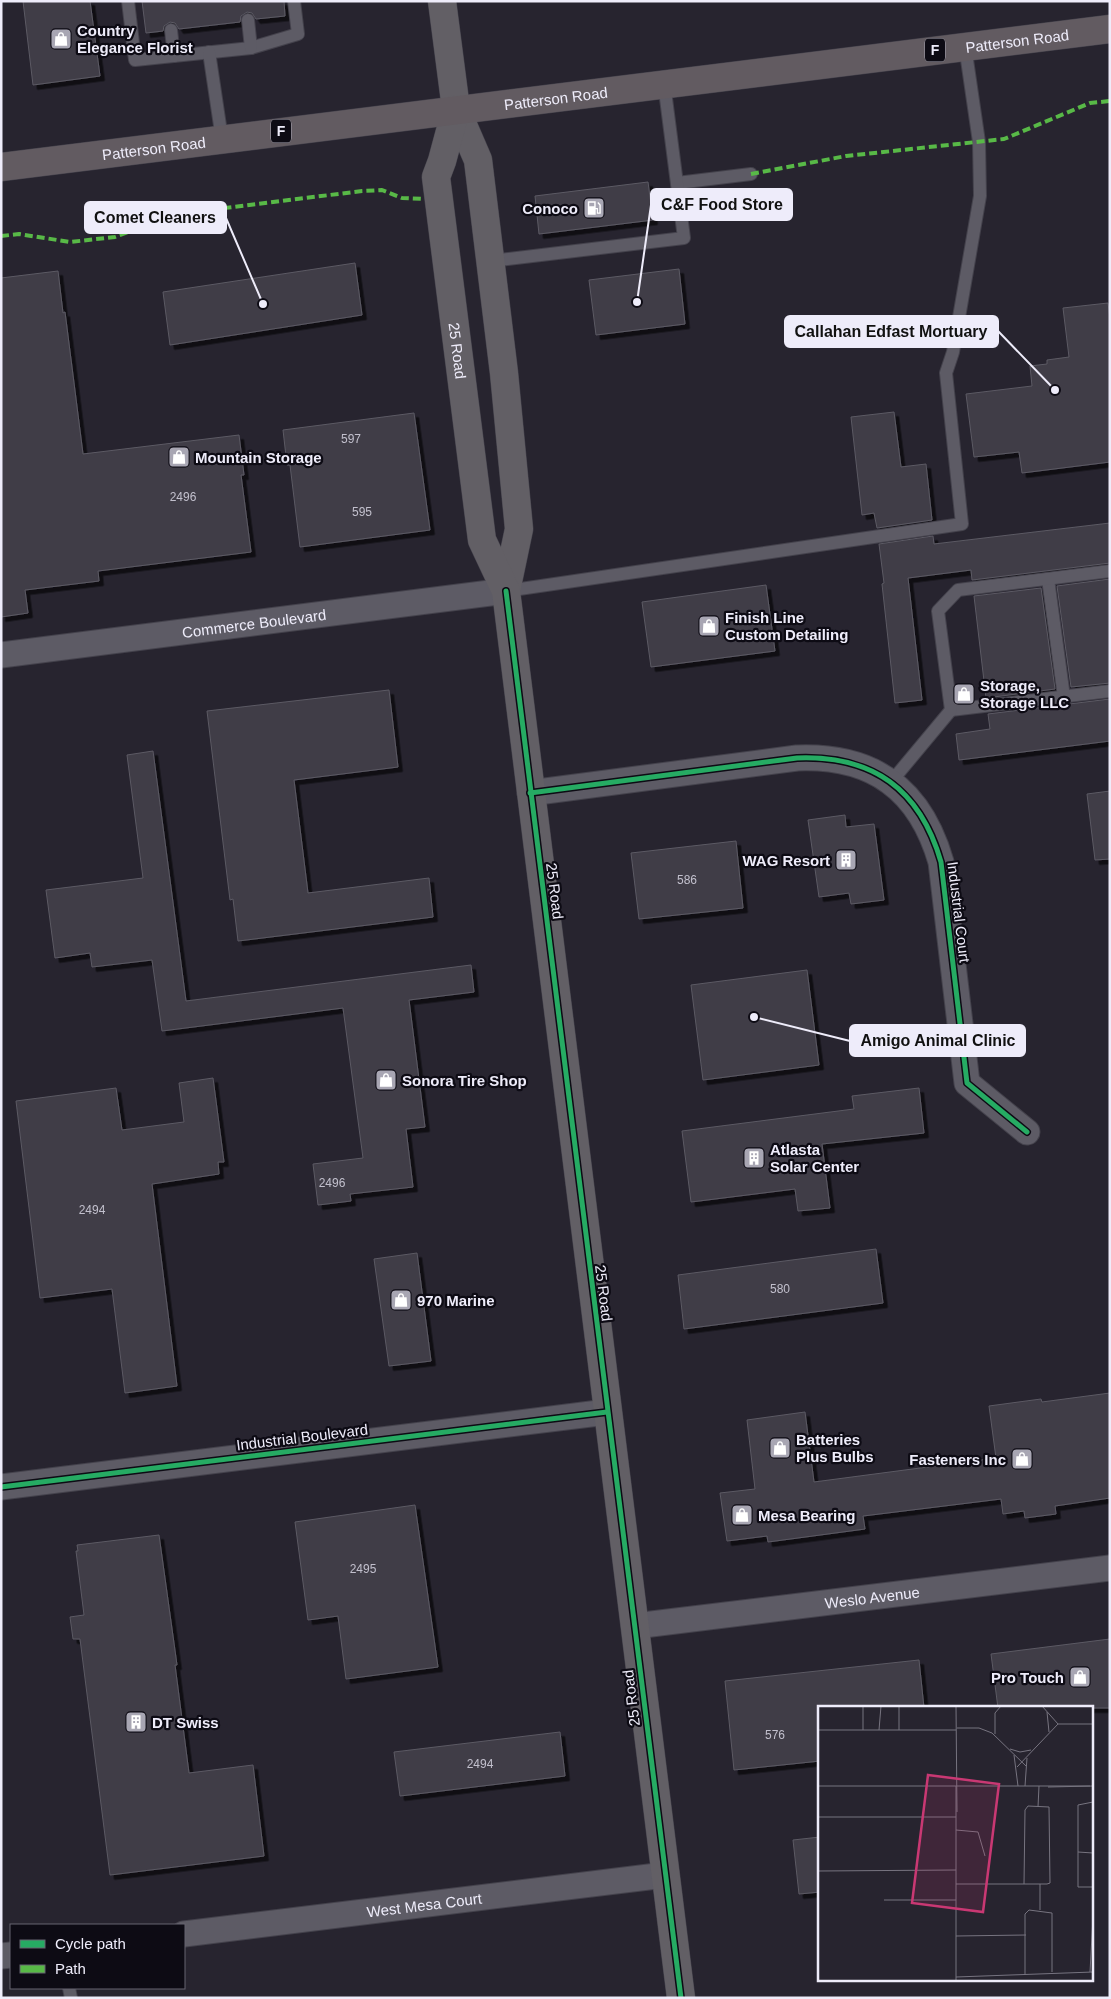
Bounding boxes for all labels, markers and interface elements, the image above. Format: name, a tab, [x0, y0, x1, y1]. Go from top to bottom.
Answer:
place label: Country Elegance Florist	[77, 22, 193, 56]
street label: Patterson Road	[964, 26, 1070, 55]
shop icon: Country Elegance Florist	[49, 27, 73, 51]
road number: F	[925, 38, 945, 62]
street label: Patterson Road	[503, 83, 609, 113]
road number: F	[271, 120, 291, 142]
street label: Patterson Road	[101, 133, 207, 163]
callout: C&F Food Store	[651, 189, 792, 220]
fuel station icon: Conoco	[582, 196, 606, 220]
text: C&F Food Store	[661, 196, 783, 213]
place label: Conoco	[522, 200, 578, 217]
callout: Comet Cleaners	[85, 202, 226, 233]
text: Comet Cleaners	[94, 209, 216, 226]
callout: Callahan Edfast Mortuary	[785, 316, 998, 347]
street label: 25 Road	[446, 321, 470, 380]
text: Callahan Edfast Mortuary	[795, 323, 988, 340]
house number: 597	[341, 432, 361, 446]
shop icon: Mountain Storage	[167, 445, 191, 469]
place label: Mountain Storage	[195, 449, 322, 466]
house number: 2496	[170, 490, 197, 504]
house number: 595	[352, 505, 372, 519]
street label: Commerce Boulevard	[181, 605, 327, 640]
place label: Finish Line Custom Detailing	[725, 609, 848, 643]
shop icon: Finish Line Custom Detailing	[697, 614, 721, 638]
place label: Storage, Storage LLC	[980, 677, 1069, 711]
shop icon: Storage, Storage LLC	[952, 682, 976, 706]
building icon: WAG Resort	[834, 848, 858, 872]
place label: WAG Resort	[742, 852, 830, 869]
street label: Industrial Court	[944, 860, 974, 964]
street label: 25 Road	[543, 862, 567, 920]
house number: 586	[677, 873, 697, 887]
callout: Amigo Animal Clinic	[850, 1025, 1025, 1056]
text: Amigo Animal Clinic	[861, 1032, 1016, 1049]
shop icon: Sonora Tire Shop	[374, 1068, 398, 1092]
place label: Sonora Tire Shop	[402, 1072, 527, 1089]
place label: Atlasta Solar Center	[770, 1141, 859, 1175]
building icon: Atlasta Solar Center	[742, 1146, 766, 1170]
house number: 2496	[319, 1176, 346, 1190]
house number: 2494	[79, 1203, 106, 1217]
street label: 25 Road	[592, 1264, 616, 1322]
house number: 580	[770, 1282, 790, 1296]
shop icon: 970 Marine	[389, 1288, 413, 1312]
place label: 970 Marine	[417, 1292, 495, 1309]
street label: Industrial Boulevard	[235, 1420, 369, 1454]
place label: Batteries Plus Bulbs	[796, 1431, 874, 1465]
shop icon: Batteries Plus Bulbs	[768, 1436, 792, 1460]
shop icon: Fasteners Inc	[1010, 1447, 1034, 1471]
place label: Fasteners Inc	[909, 1451, 1006, 1468]
shop icon: Mesa Bearing	[730, 1503, 754, 1527]
place label: Mesa Bearing	[758, 1507, 856, 1524]
house number: 2495	[350, 1562, 377, 1576]
street label: Weslo Avenue	[824, 1583, 921, 1611]
shop icon: Pro Touch	[1068, 1665, 1092, 1689]
street label: 25 Road	[619, 1669, 643, 1727]
place label: Pro Touch	[991, 1669, 1064, 1686]
inset map	[818, 1706, 1094, 1982]
building icon: DT Swiss	[124, 1710, 148, 1734]
place label: DT Swiss	[152, 1714, 219, 1731]
house number: 576	[765, 1728, 785, 1742]
house number: 2494	[467, 1757, 494, 1771]
street label: West Mesa Court	[366, 1889, 483, 1920]
legend	[10, 1924, 185, 1989]
text: Cycle path	[55, 1935, 126, 1952]
text: Path	[55, 1960, 86, 1977]

